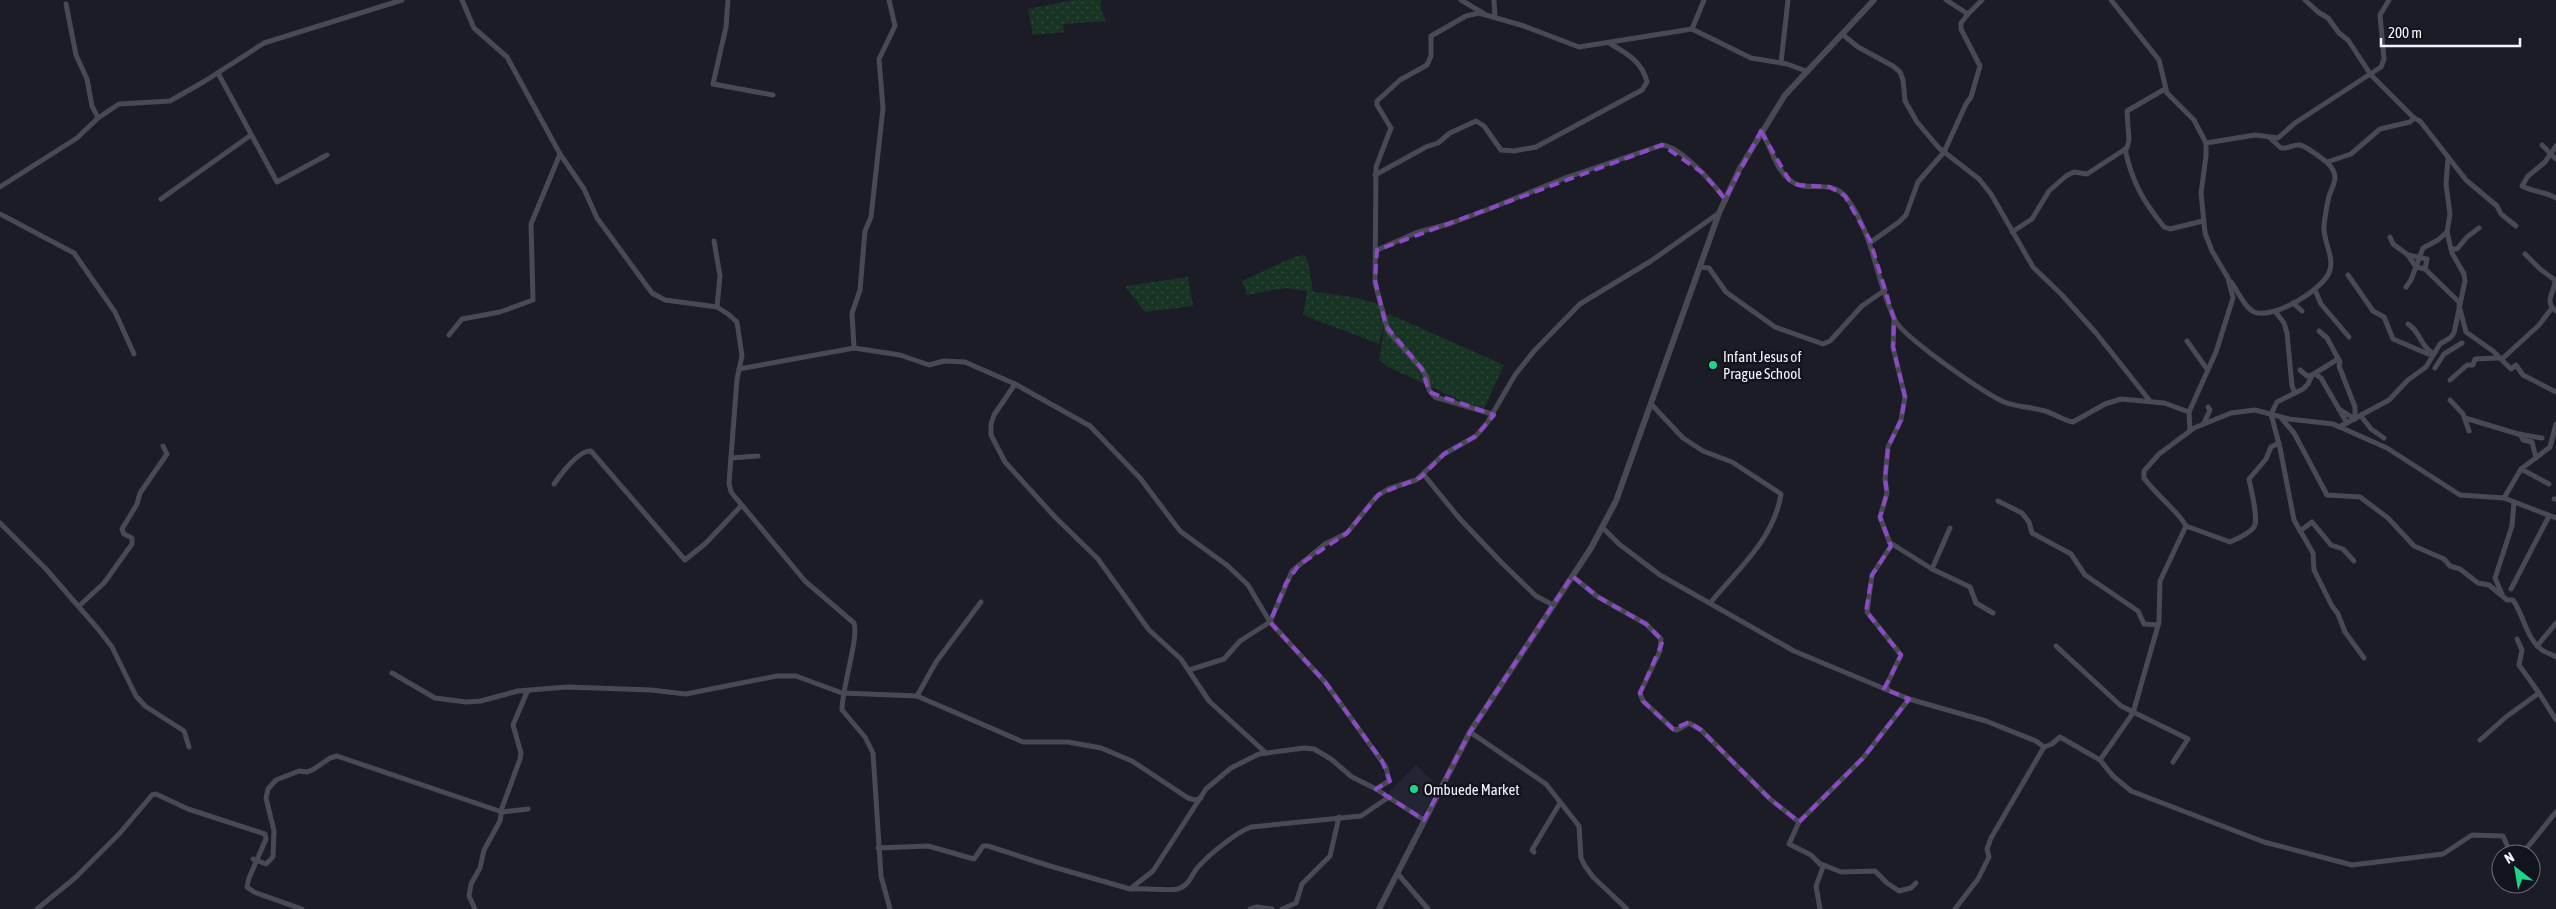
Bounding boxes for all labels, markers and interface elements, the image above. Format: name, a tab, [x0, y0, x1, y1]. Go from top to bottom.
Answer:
scale bar	[2381, 15, 2520, 47]
text: 200 m	[2388, 24, 2422, 41]
place label: Infant Jesus of Prague School	[1723, 348, 1802, 382]
marker: Infant Jesus of Prague School	[1707, 359, 1719, 371]
place label: Ombuede Market	[1424, 781, 1520, 798]
marker: Ombuede Market	[1408, 783, 1420, 795]
north arrow	[2491, 844, 2541, 894]
text: N	[2502, 849, 2517, 867]

